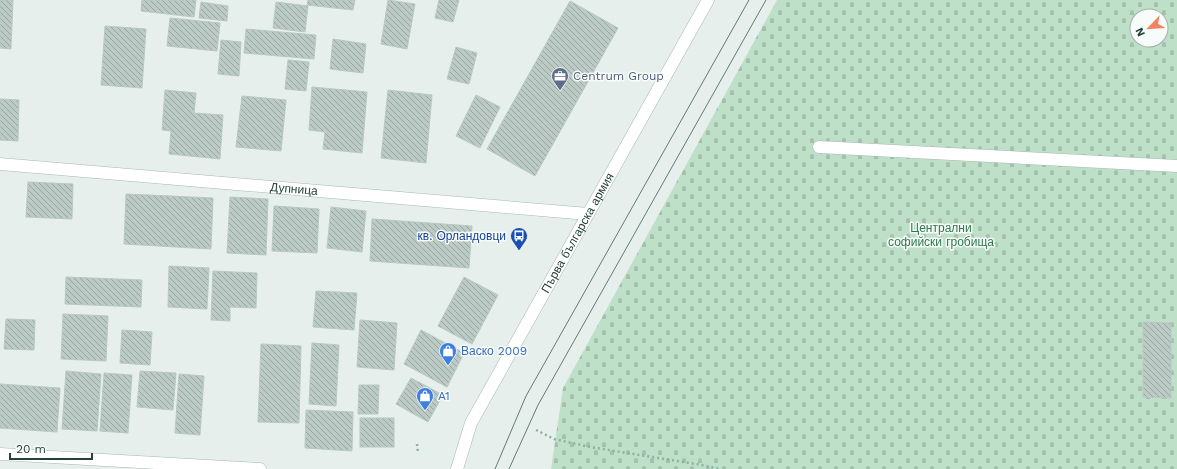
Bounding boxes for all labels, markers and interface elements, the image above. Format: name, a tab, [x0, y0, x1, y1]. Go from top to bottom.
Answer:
north arrow	[1129, 8, 1169, 48]
text: N	[1133, 26, 1148, 38]
office icon: Centrum Group	[550, 66, 570, 91]
place label: Centrum Group	[573, 69, 664, 83]
street label: Първа българска армия	[538, 170, 617, 295]
street label: Дупница	[270, 180, 319, 198]
park label: Централни софийски гробища	[888, 221, 994, 249]
bus stop icon: кв. Орландовци	[509, 226, 529, 251]
place label: кв. Орландовци	[418, 229, 506, 243]
shop icon: Васко 2009	[438, 341, 458, 366]
place label: Васко 2009	[461, 344, 527, 358]
shop icon: A1	[415, 386, 435, 411]
place label: A1	[438, 389, 450, 403]
scale bar	[10, 435, 92, 461]
text: 20 m	[16, 442, 46, 456]

